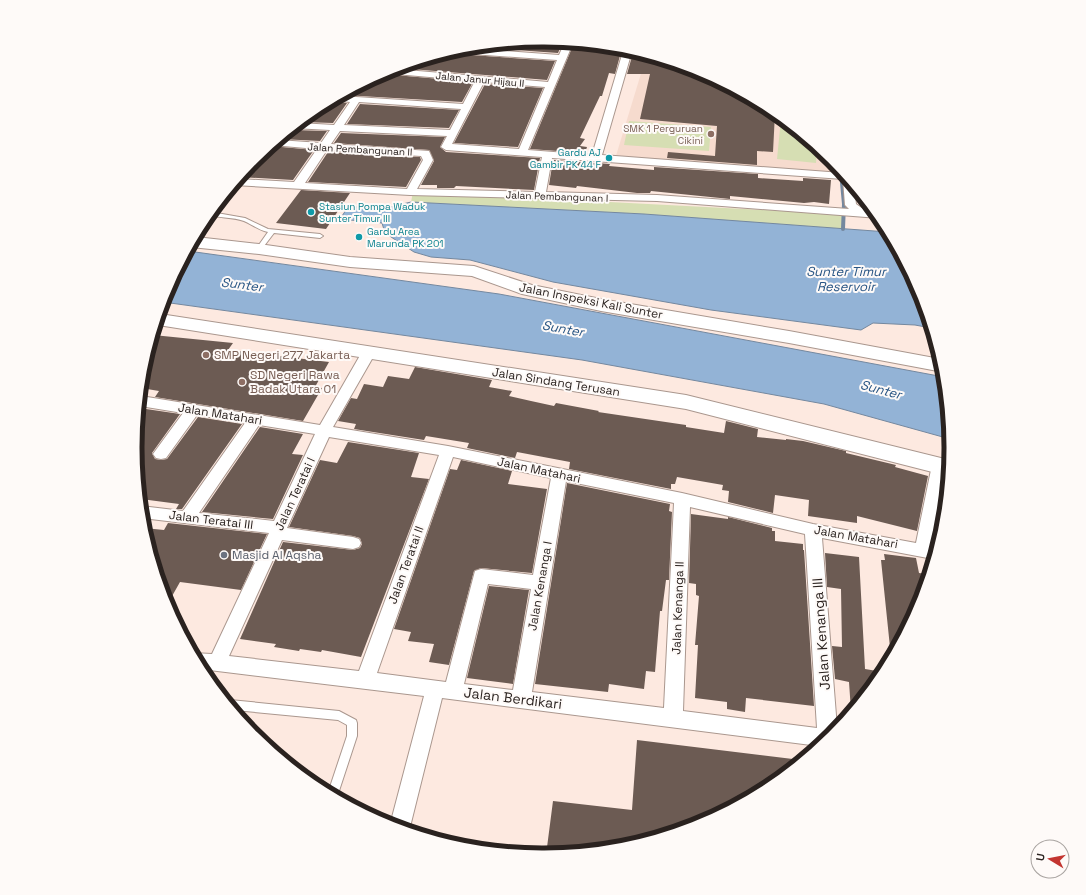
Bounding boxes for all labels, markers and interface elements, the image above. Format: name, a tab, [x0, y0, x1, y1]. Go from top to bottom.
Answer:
street label: Jalan Janur Hijau II	[435, 69, 525, 90]
place label: SMK 1 Perguruan Cikini	[623, 122, 703, 147]
marker: SMK 1 Perguruan Cikini	[706, 129, 716, 139]
street label: Jalan Pembangunan II	[307, 140, 413, 159]
place label: Gardu AJ Gambir PK 44 F	[530, 146, 602, 171]
marker: Gardu AJ Gambir PK 44 F	[604, 153, 614, 163]
street label: Jalan Pembangunan I	[505, 188, 608, 205]
place label: Stasiun Pompa Waduk Sunter Timur III	[319, 200, 426, 225]
marker: Stasiun Pompa Waduk Sunter Timur III	[306, 207, 316, 217]
place label: Gardu Area Marunda PK 201	[367, 225, 443, 250]
marker: Gardu Area Marunda PK 201	[354, 232, 364, 242]
water label: Sunter Timur Reservoir	[806, 263, 888, 295]
water label: Sunter	[220, 273, 266, 296]
street label: Jalan Inspeksi Kali Sunter	[518, 279, 665, 323]
water label: Sunter	[541, 316, 587, 341]
place label: SMP Negeri 277 Jakarta	[214, 347, 350, 363]
marker: SMP Negeri 277 Jakarta	[201, 350, 211, 360]
street label: Jalan Sindang Terusan	[491, 364, 621, 400]
place label: SD Negeri Rawa Badak Utara 01	[250, 367, 340, 397]
water label: Sunter	[858, 376, 905, 404]
marker: SD Negeri Rawa Badak Utara 01	[237, 377, 247, 387]
street label: Jalan Matahari	[177, 399, 263, 429]
street label: Jalan Matahari	[496, 453, 582, 487]
street label: Jalan Teratai I	[271, 455, 319, 533]
street label: Jalan Teratai III	[168, 507, 254, 533]
street label: Jalan Matahari	[813, 522, 899, 552]
street label: Jalan Teratai II	[384, 524, 428, 606]
street label: Jalan Kenanga I	[524, 540, 556, 632]
place label: Masjid Al Aqsha	[232, 547, 322, 563]
marker: Masjid Al Aqsha	[219, 550, 229, 560]
street label: Jalan Kenanga II	[668, 561, 688, 655]
street label: Jalan Kenanga III	[808, 577, 834, 691]
street label: Jalan Berdikari	[463, 683, 563, 713]
north arrow	[1030, 839, 1070, 879]
text: U	[1033, 852, 1048, 862]

